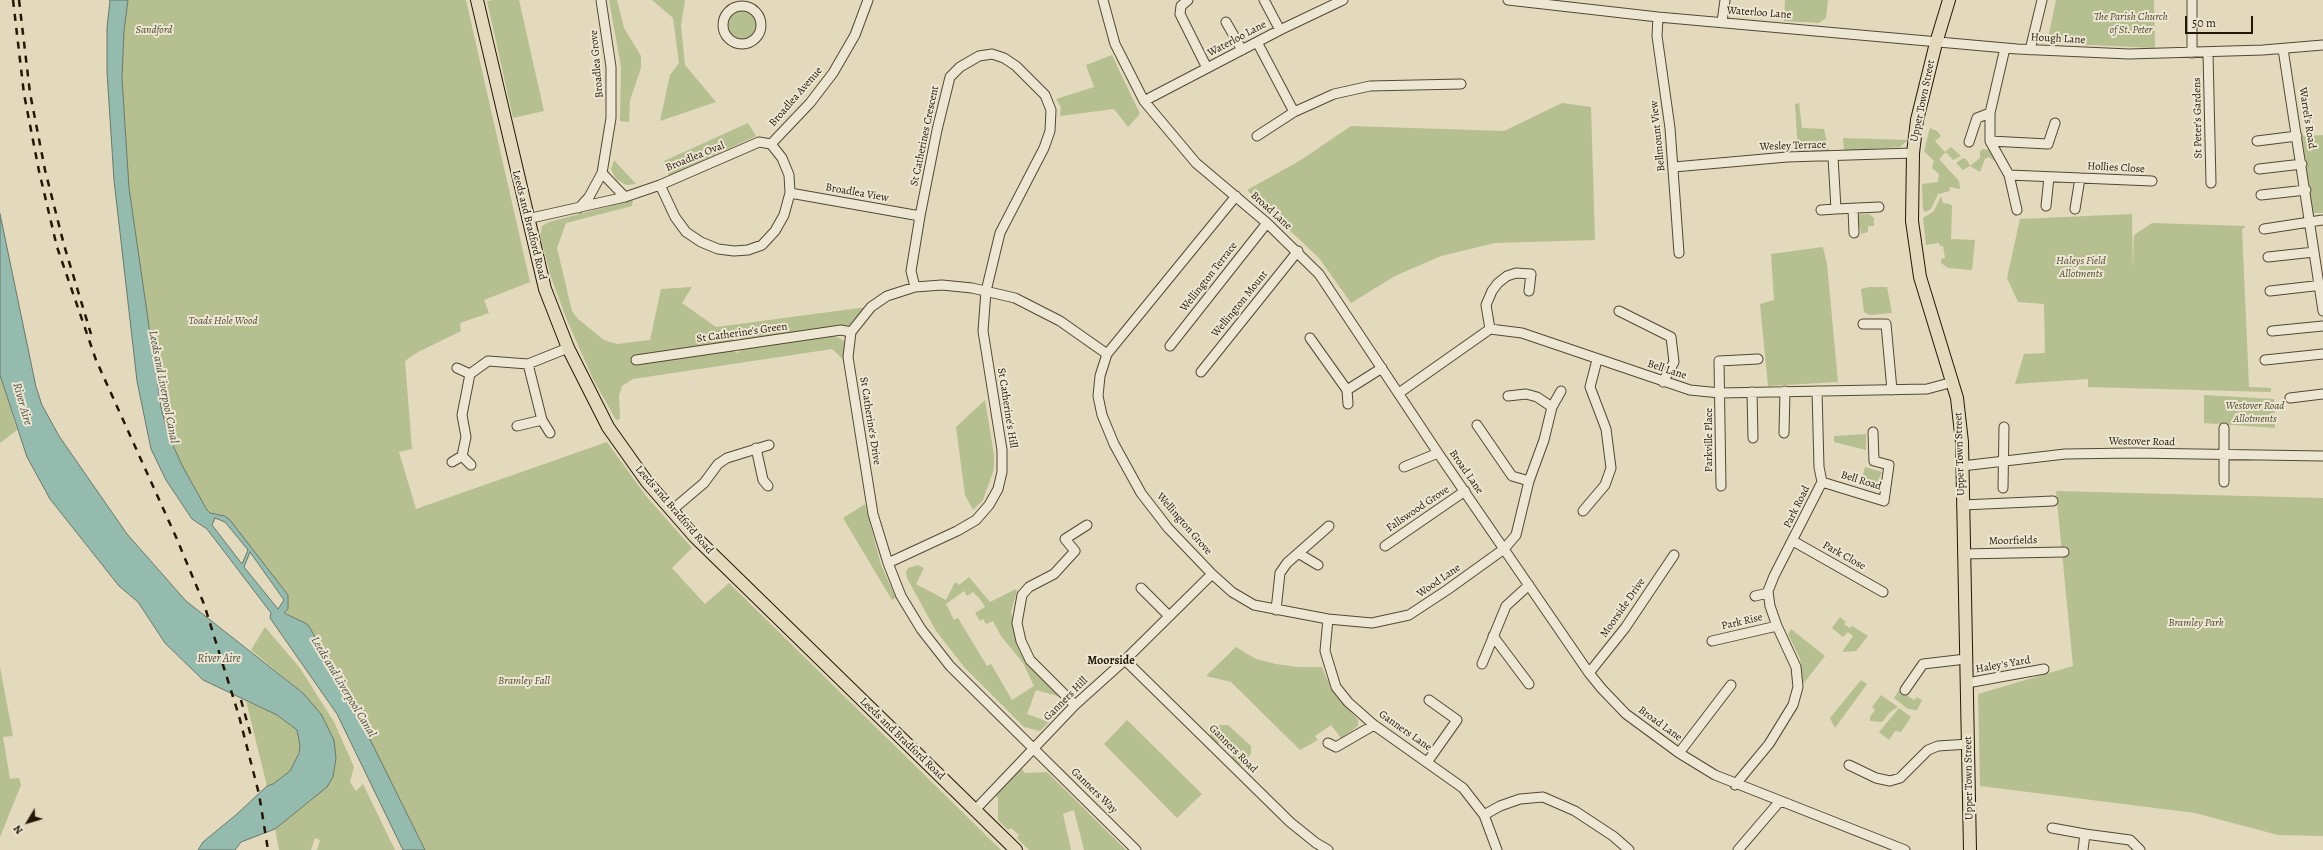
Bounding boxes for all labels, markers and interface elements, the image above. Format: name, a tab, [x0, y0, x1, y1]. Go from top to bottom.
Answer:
street label: Waterloo Lane	[1726, 4, 1792, 22]
scale bar	[2187, 8, 2255, 34]
park label: The Parish Church of St. Peter	[2094, 10, 2168, 36]
text: 50 m	[2192, 15, 2216, 31]
street label: Waterloo Lane	[1205, 18, 1269, 60]
park label: Sandford	[136, 23, 172, 37]
street label: Broadlea Grove	[587, 29, 607, 99]
street label: Hough Lane	[2030, 31, 2086, 47]
street label: Upper Town Street	[1908, 59, 1938, 143]
street label: Broadlea Avenue	[767, 64, 825, 130]
street label: St Peter's Gardens	[2191, 77, 2205, 159]
street label: St Catherines Crescent	[908, 85, 942, 187]
street label: Warrel's Road	[2296, 86, 2318, 150]
street label: Bellmount View	[1648, 100, 1668, 172]
street label: Wesley Terrace	[1759, 138, 1827, 154]
street label: Broadlea Oval	[664, 139, 726, 175]
street label: Hollies Close	[2087, 160, 2145, 176]
street label: Leeds and Bradford Road	[509, 169, 549, 281]
street label: Broadlea View	[824, 181, 890, 205]
street label: Broad Lane	[1248, 189, 1294, 233]
street label: Wellington Terrace	[1178, 240, 1240, 314]
park label: Haleys Field Allotments	[2056, 254, 2106, 280]
street label: Wellington Mount	[1209, 268, 1271, 340]
park label: Toads Hole Wood	[188, 314, 258, 328]
street label: St Catherine's Green	[696, 320, 788, 346]
water label: Leeds and Liverpool Canal	[145, 329, 181, 445]
street label: Bell Lane	[1646, 357, 1688, 383]
street label: St Catherine's Hill	[994, 367, 1020, 449]
street label: St Catherine's Drive	[857, 376, 883, 466]
water label: River Aire	[9, 381, 35, 427]
park label: Westover Road Allotments	[2226, 399, 2284, 425]
street label: Parkville Place	[1702, 408, 1716, 472]
street label: Upper Town Street	[1952, 412, 1968, 496]
street label: Westover Road	[2109, 435, 2175, 449]
street label: Broad Lane	[1446, 447, 1486, 497]
street label: Leeds and Bradford Road	[632, 463, 716, 557]
street label: Bell Road	[1839, 469, 1883, 493]
street label: Fallswood Grove	[1384, 483, 1452, 535]
street label: Park Road	[1781, 484, 1813, 530]
street label: Wellington Grove	[1153, 490, 1215, 558]
street label: Moorfields	[1989, 534, 2037, 548]
street label: Park Close	[1820, 539, 1868, 573]
street label: Wood Lane	[1415, 561, 1463, 601]
street label: Moorside Drive	[1598, 576, 1648, 640]
street label: Park Rise	[1720, 611, 1764, 633]
park label: Bramley Park	[2168, 616, 2224, 630]
water label: Leeds and Liverpool Canal	[307, 634, 379, 740]
water label: River Aire	[197, 652, 241, 666]
district label: Moorside	[1087, 654, 1135, 668]
street label: Haley's Yard	[1975, 654, 2031, 676]
park label: Bramley Fall	[498, 674, 550, 688]
street label: Ganners Hill	[1041, 674, 1091, 724]
street label: Leeds and Bradford Road	[857, 695, 947, 783]
street label: Broad Lane	[1636, 704, 1684, 744]
street label: Ganners Lane	[1376, 708, 1434, 754]
street label: Ganners Road	[1206, 722, 1260, 776]
street label: Upper Town Street	[1962, 736, 1976, 820]
street label: Ganners Way	[1068, 766, 1120, 816]
north arrow	[8, 802, 48, 842]
text: N	[10, 822, 27, 837]

